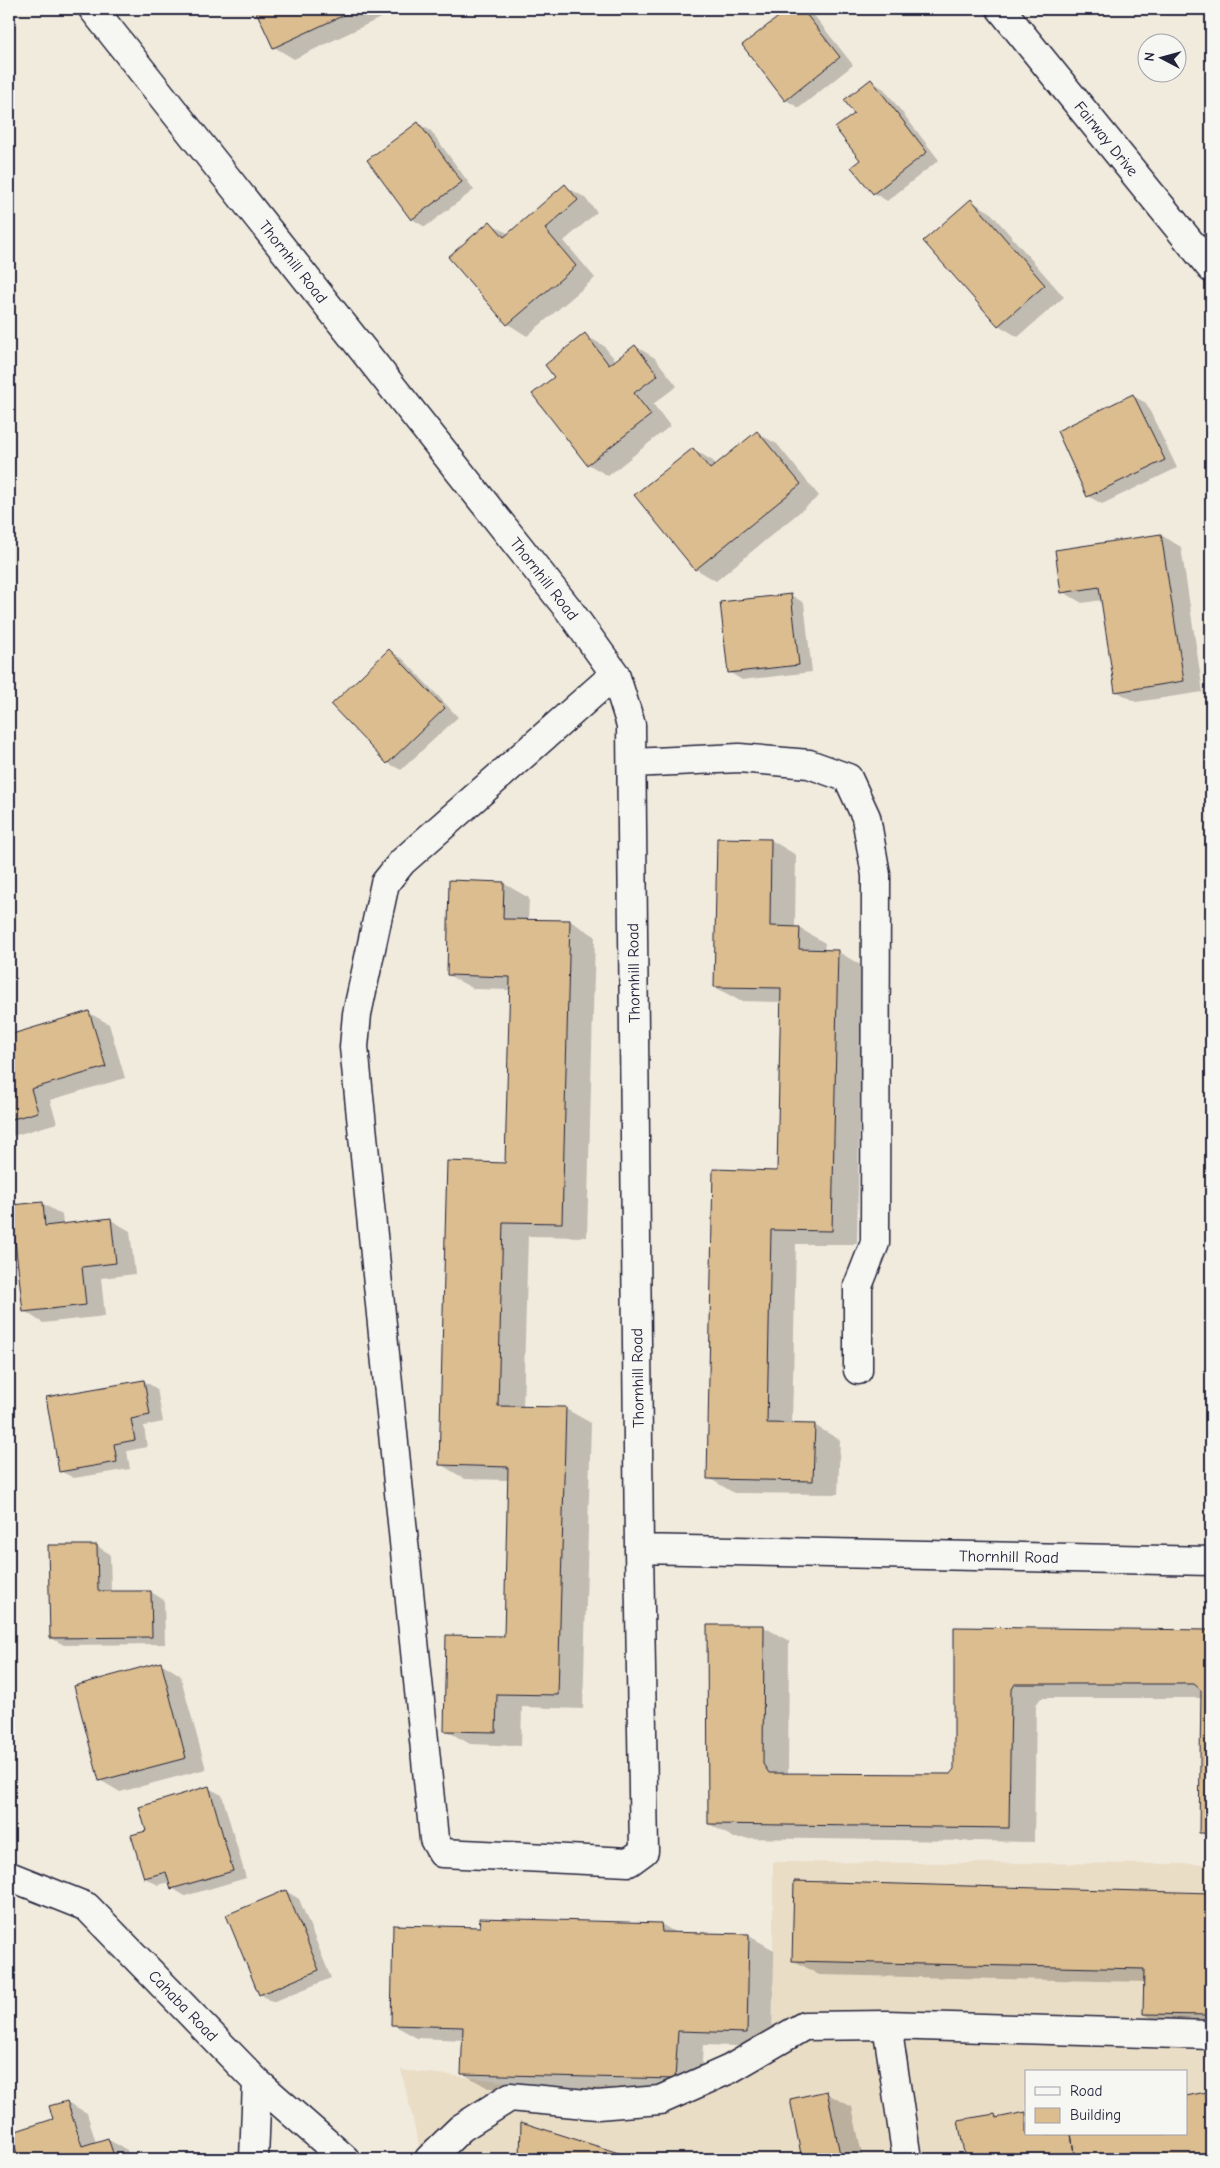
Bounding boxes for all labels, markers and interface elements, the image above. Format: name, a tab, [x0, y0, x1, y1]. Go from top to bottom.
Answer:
north arrow	[1138, 32, 1188, 82]
text: N	[1141, 51, 1158, 62]
street label: Fairway Drive	[1070, 98, 1142, 180]
street label: Thornhill Road	[255, 217, 331, 307]
street label: Thornhill Road	[506, 534, 582, 624]
street label: Thornhill Road	[624, 923, 644, 1023]
street label: Thornhill Road	[628, 1328, 648, 1428]
street label: Thornhill Road	[959, 1547, 1059, 1567]
street label: Cahaba Road	[145, 1967, 221, 2045]
legend	[1025, 2070, 1188, 2136]
text: Road	[1070, 2082, 1102, 2100]
text: Building	[1070, 2106, 1121, 2124]

